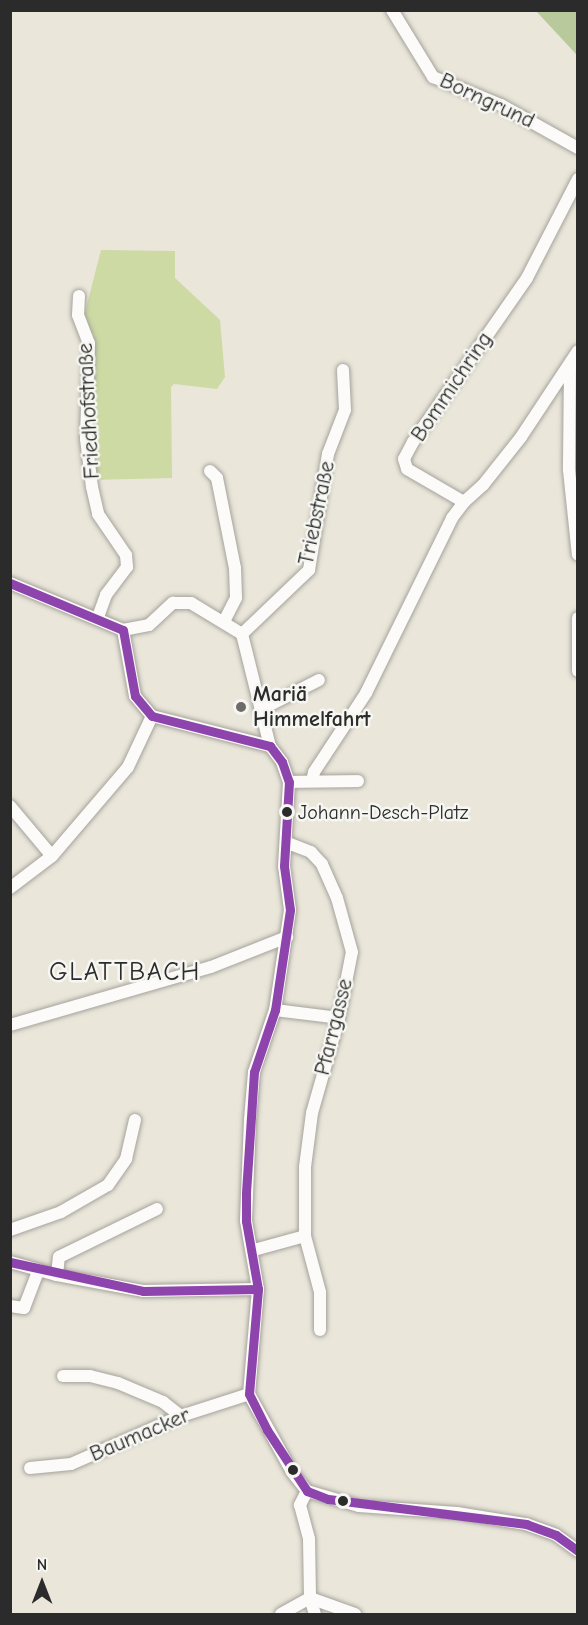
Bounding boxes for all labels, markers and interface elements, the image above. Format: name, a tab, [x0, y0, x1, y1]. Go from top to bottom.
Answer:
street label: Borngrund	[435, 68, 539, 134]
street label: Bommichring	[406, 327, 498, 447]
street label: Friedhofstraße	[72, 342, 106, 480]
street label: Triebstraße	[293, 459, 341, 567]
place label: Mariä Himmelfahrt	[253, 681, 371, 732]
marker: Mariä Himmelfahrt	[234, 700, 248, 714]
place label: Johann-Desch-Platz	[298, 800, 468, 824]
marker: Johann-Desch-Platz	[281, 806, 293, 818]
district label: GLATTBACH	[49, 957, 201, 989]
street label: Pfarrgasse	[309, 976, 359, 1078]
street label: Baumacker	[86, 1402, 194, 1468]
unlabelled marker	[287, 1464, 299, 1476]
unlabelled marker	[337, 1495, 349, 1507]
north arrow	[12, 1553, 72, 1613]
text: N	[37, 1556, 47, 1574]

